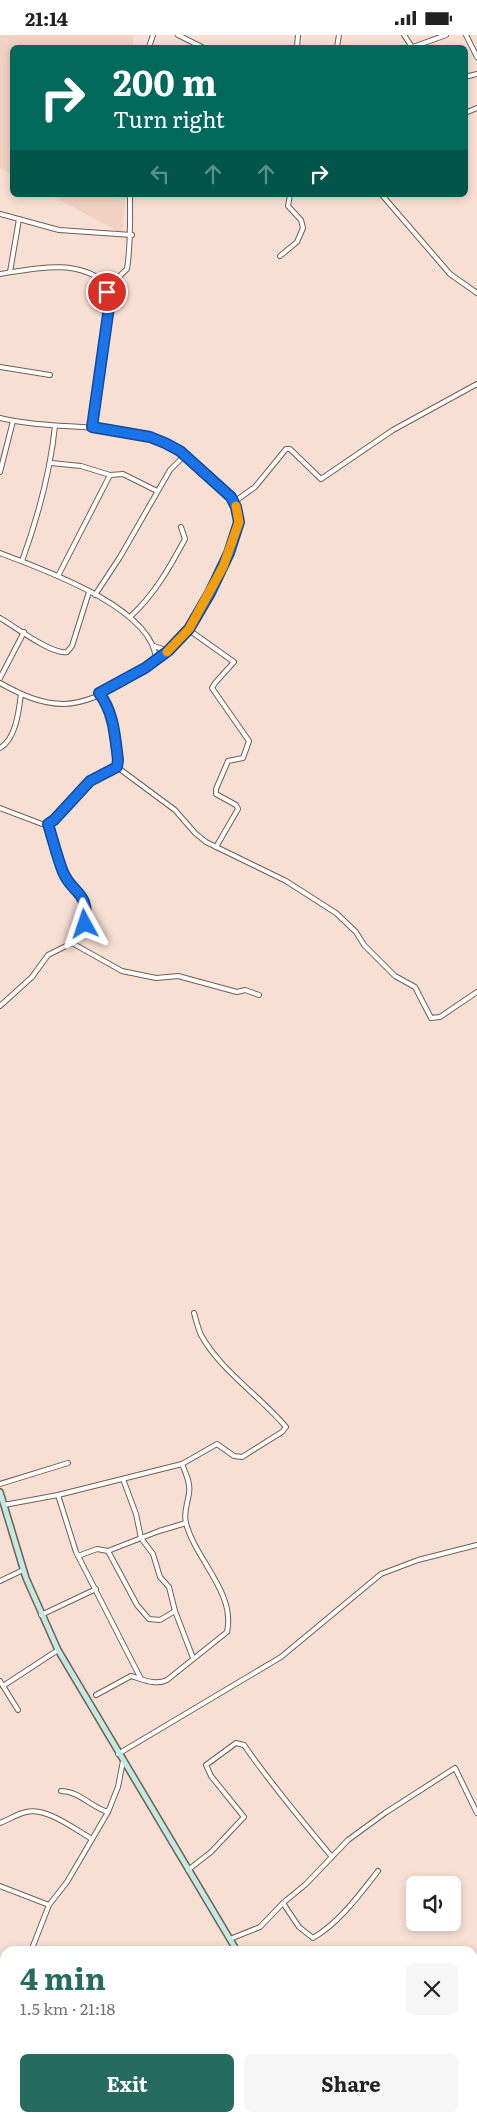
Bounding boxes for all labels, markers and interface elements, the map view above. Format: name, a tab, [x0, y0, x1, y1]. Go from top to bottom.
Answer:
text: 21:14	[25, 4, 68, 32]
text: 200 m	[113, 55, 217, 107]
icon: right	[30, 65, 95, 130]
text: Turn right	[113, 102, 225, 135]
icon: left	[146, 160, 174, 188]
icon: ahead	[199, 160, 227, 188]
icon: ahead	[252, 160, 280, 188]
icon: right	[305, 160, 333, 188]
pin	[86, 271, 128, 313]
icon: arrive	[93, 278, 121, 306]
position arrow	[58, 897, 110, 949]
map controls	[406, 1876, 461, 1931]
button: sound	[406, 1876, 461, 1931]
text: 4 min	[20, 1955, 106, 1999]
button: close	[406, 1963, 458, 2015]
text: 1.5 km · 21:18	[20, 1996, 115, 2020]
button: Exit	[20, 2054, 234, 2112]
button: Share	[244, 2054, 458, 2112]

